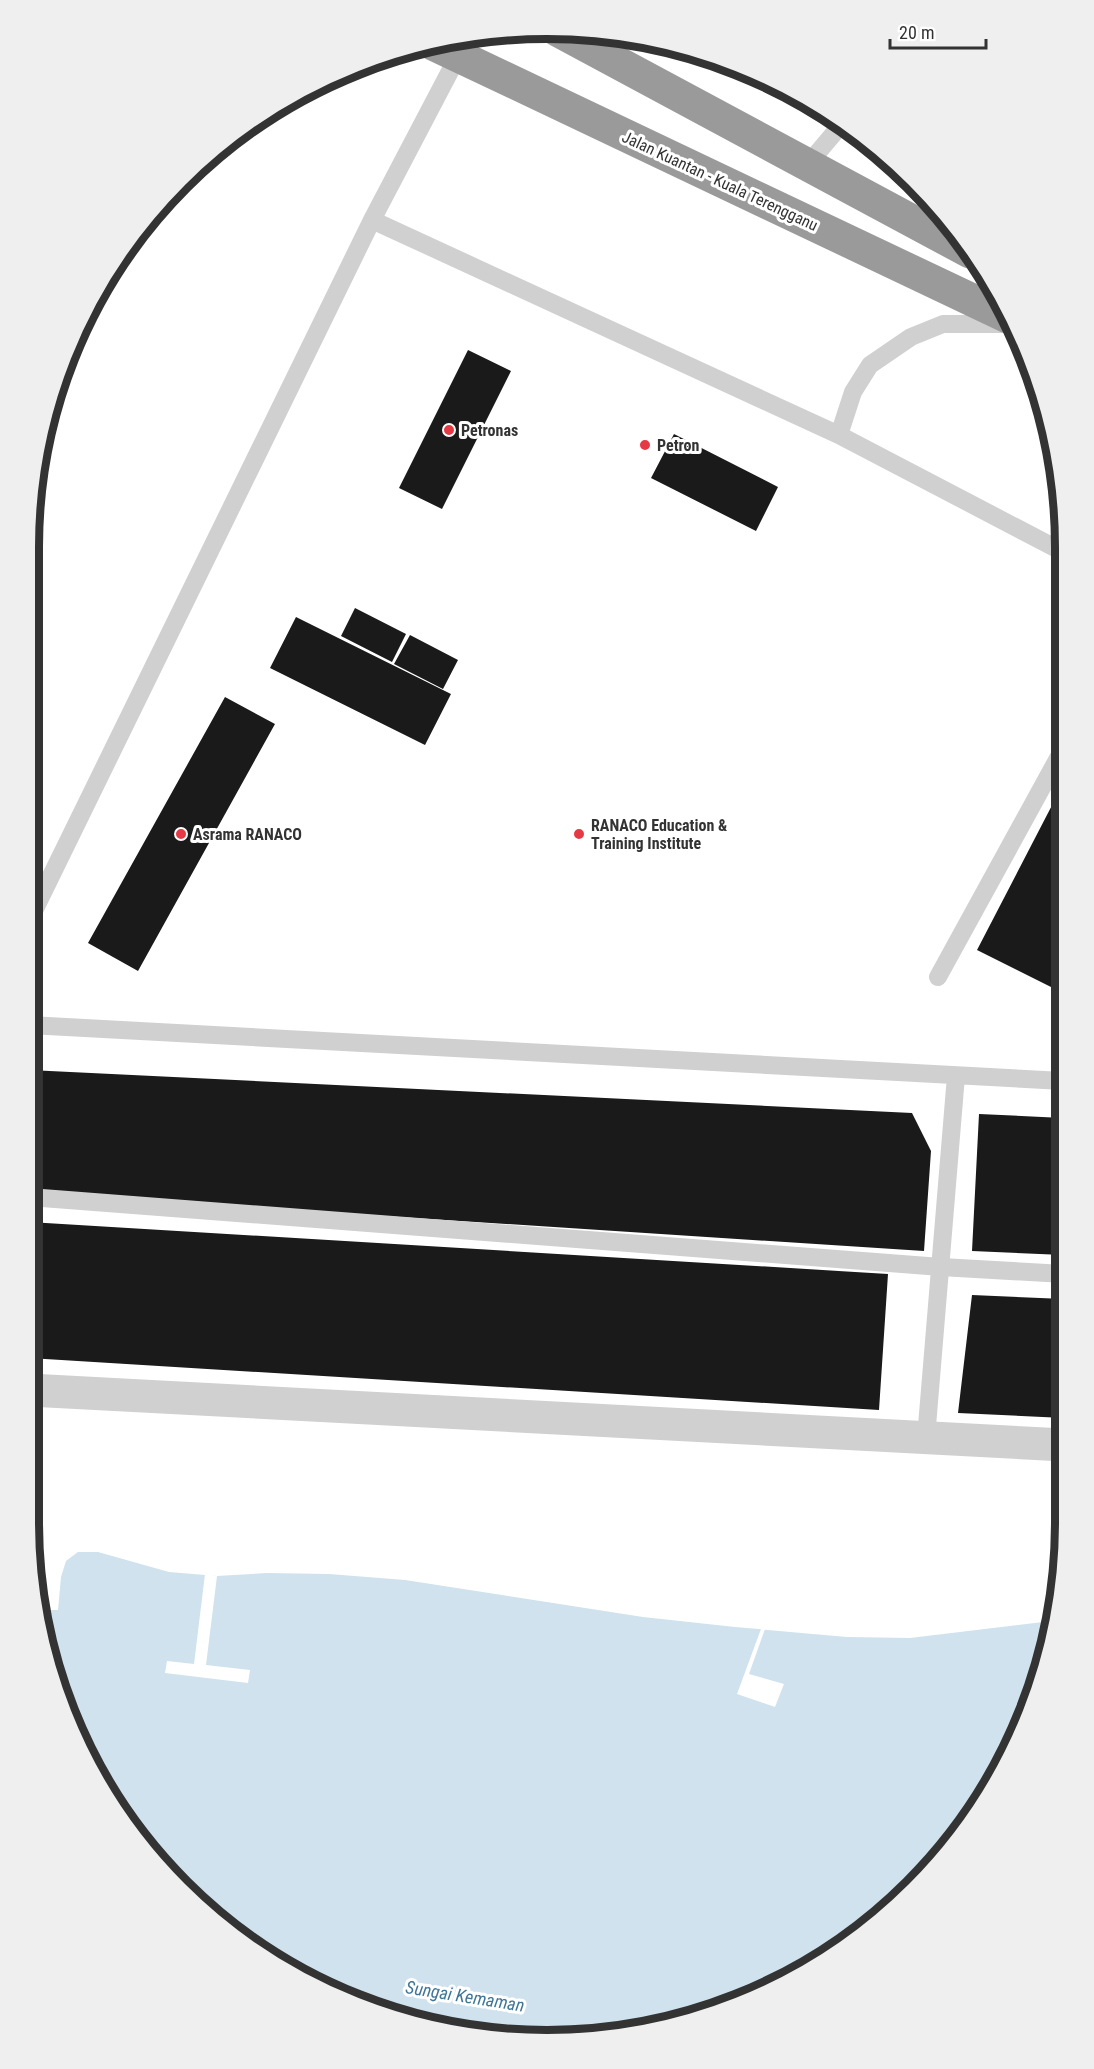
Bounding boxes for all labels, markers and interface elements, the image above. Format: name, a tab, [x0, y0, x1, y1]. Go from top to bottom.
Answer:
scale bar	[890, 12, 986, 50]
text: 20 m	[899, 22, 934, 43]
street label: Jalan Kuantan - Kuala Terengganu	[619, 127, 821, 235]
place label: Petronas	[461, 421, 518, 440]
marker: Petronas	[442, 423, 456, 437]
place label: Petron	[657, 436, 700, 455]
marker: Petron	[638, 438, 652, 452]
place label: RANACO Education & Training Institute	[591, 816, 727, 853]
place label: Asrama RANACO	[193, 825, 302, 844]
marker: Asrama RANACO	[174, 827, 188, 841]
marker: RANACO Education & Training Institute	[572, 827, 586, 841]
water label: Sungai Kemaman	[404, 1976, 526, 2016]

